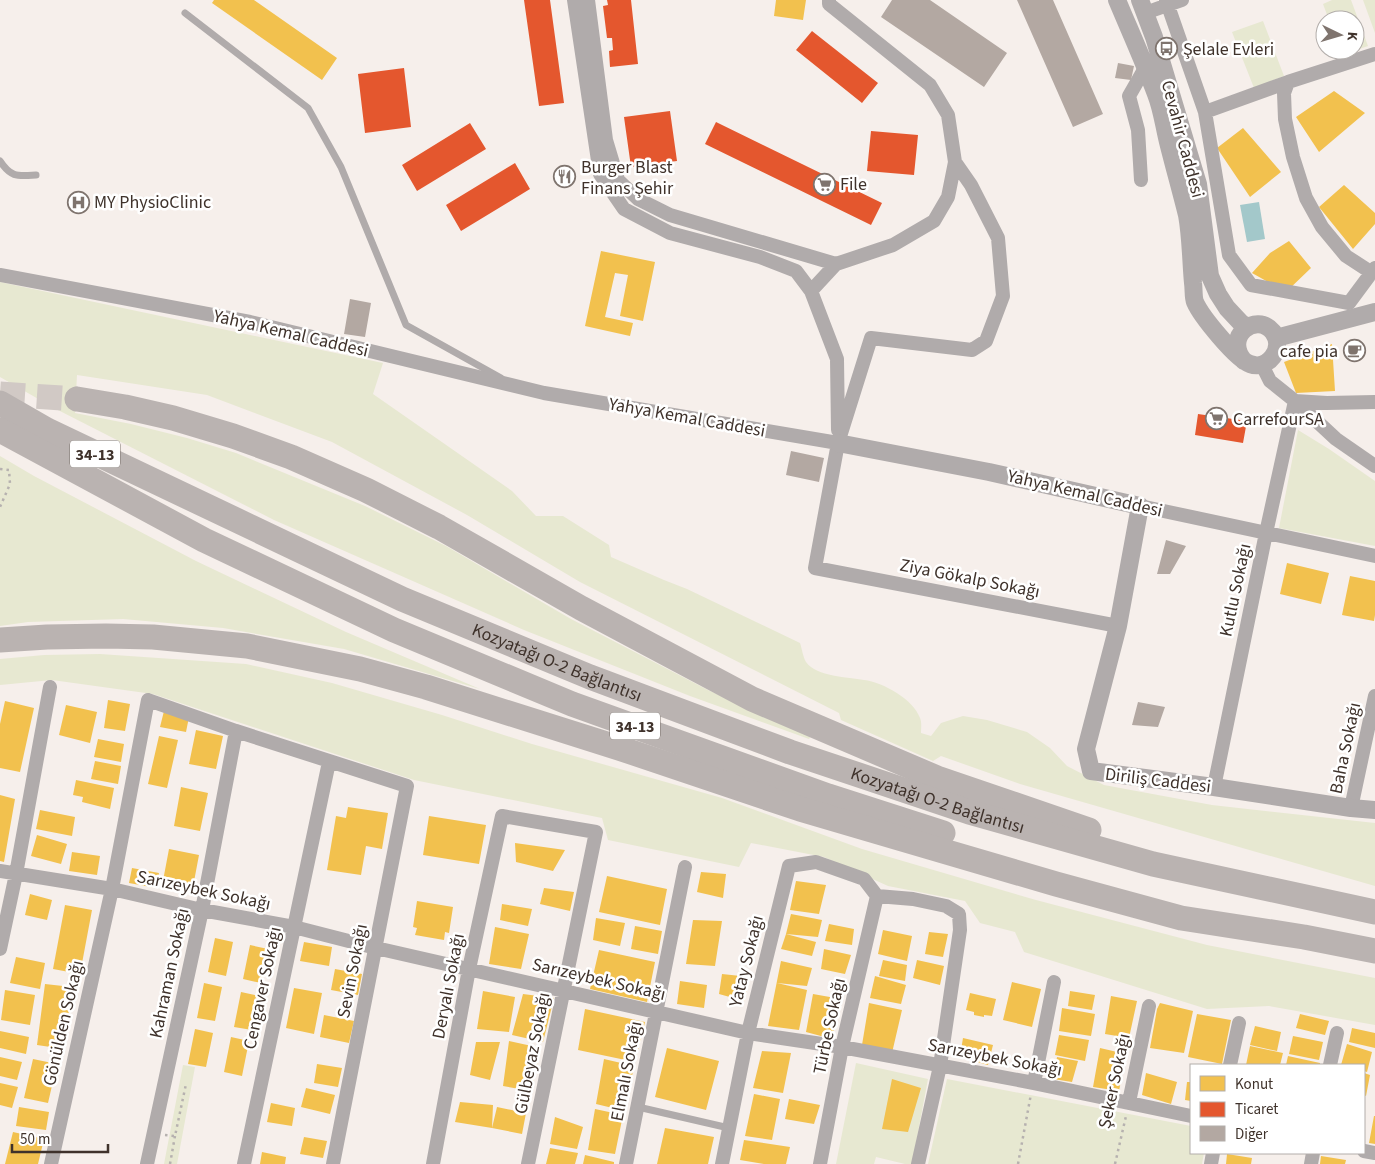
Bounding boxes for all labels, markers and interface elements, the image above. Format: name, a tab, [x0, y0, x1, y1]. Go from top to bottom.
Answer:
north arrow	[1315, 10, 1365, 60]
text: K	[1342, 31, 1362, 42]
bus stop icon: Şelale Evleri	[1155, 37, 1179, 61]
place label: Şelale Evleri	[1183, 37, 1274, 62]
street label: Cevahir Caddesi	[1155, 78, 1210, 201]
place label: Burger Blast Finans Şehir	[581, 155, 674, 201]
restaurant icon: Burger Blast Finans Şehir	[553, 165, 577, 189]
supermarket icon: File	[812, 172, 836, 196]
place label: File	[840, 172, 867, 197]
hospital icon: MY PhysioClinic	[66, 190, 90, 214]
place label: MY PhysioClinic	[94, 190, 211, 215]
street label: Yahya Kemal Caddesi	[210, 303, 371, 364]
place label: cafe pia	[1280, 339, 1338, 364]
cafe icon: cafe pia	[1342, 339, 1366, 363]
street label: Yahya Kemal Caddesi	[606, 391, 767, 444]
supermarket icon: CarrefourSA	[1205, 407, 1229, 431]
place label: CarrefourSA	[1233, 407, 1324, 432]
road number: 34-13	[70, 440, 120, 468]
street label: Yahya Kemal Caddesi	[1004, 463, 1165, 524]
street label: Kutlu Sokağı	[1213, 541, 1258, 639]
street label: Ziya Gökalp Sokağı	[898, 553, 1042, 604]
street label: Kozyatağı O-2 Bağlantısı	[468, 617, 645, 708]
street label: Baha Sokağı	[1324, 700, 1367, 796]
road number: 34-13	[610, 712, 660, 739]
street label: Kozyatağı O-2 Bağlantısı	[847, 761, 1027, 840]
street label: Diriliş Caddesi	[1104, 762, 1212, 799]
street label: Sarızeybek Sokağı	[135, 864, 273, 917]
street label: Kahraman Sokağı	[144, 906, 195, 1040]
street label: Yatay Sokağı	[723, 913, 770, 1011]
street label: Sevin Sokağı	[331, 922, 374, 1020]
street label: Cengaver Sokağı	[237, 925, 288, 1052]
street label: Deryalı Sokağı	[426, 931, 471, 1041]
street label: Sarızeybek Sokağı	[530, 952, 668, 1007]
street label: Gönülden Sokağı	[37, 958, 90, 1088]
street label: Türbe Sokağı	[807, 976, 852, 1077]
street label: Gülbeyaz Sokağı	[508, 990, 557, 1116]
street label: Elmalı Sokağı	[605, 1019, 648, 1123]
street label: Şeker Sokağı	[1092, 1031, 1137, 1131]
street label: Sarızeybek Sokağı	[926, 1032, 1064, 1083]
legend	[1190, 1064, 1365, 1154]
text: Konut	[1235, 1074, 1273, 1095]
text: Ticaret	[1235, 1099, 1278, 1120]
scale bar	[12, 1122, 109, 1154]
text: Diğer	[1235, 1124, 1269, 1145]
text: 50 m	[20, 1129, 50, 1150]

